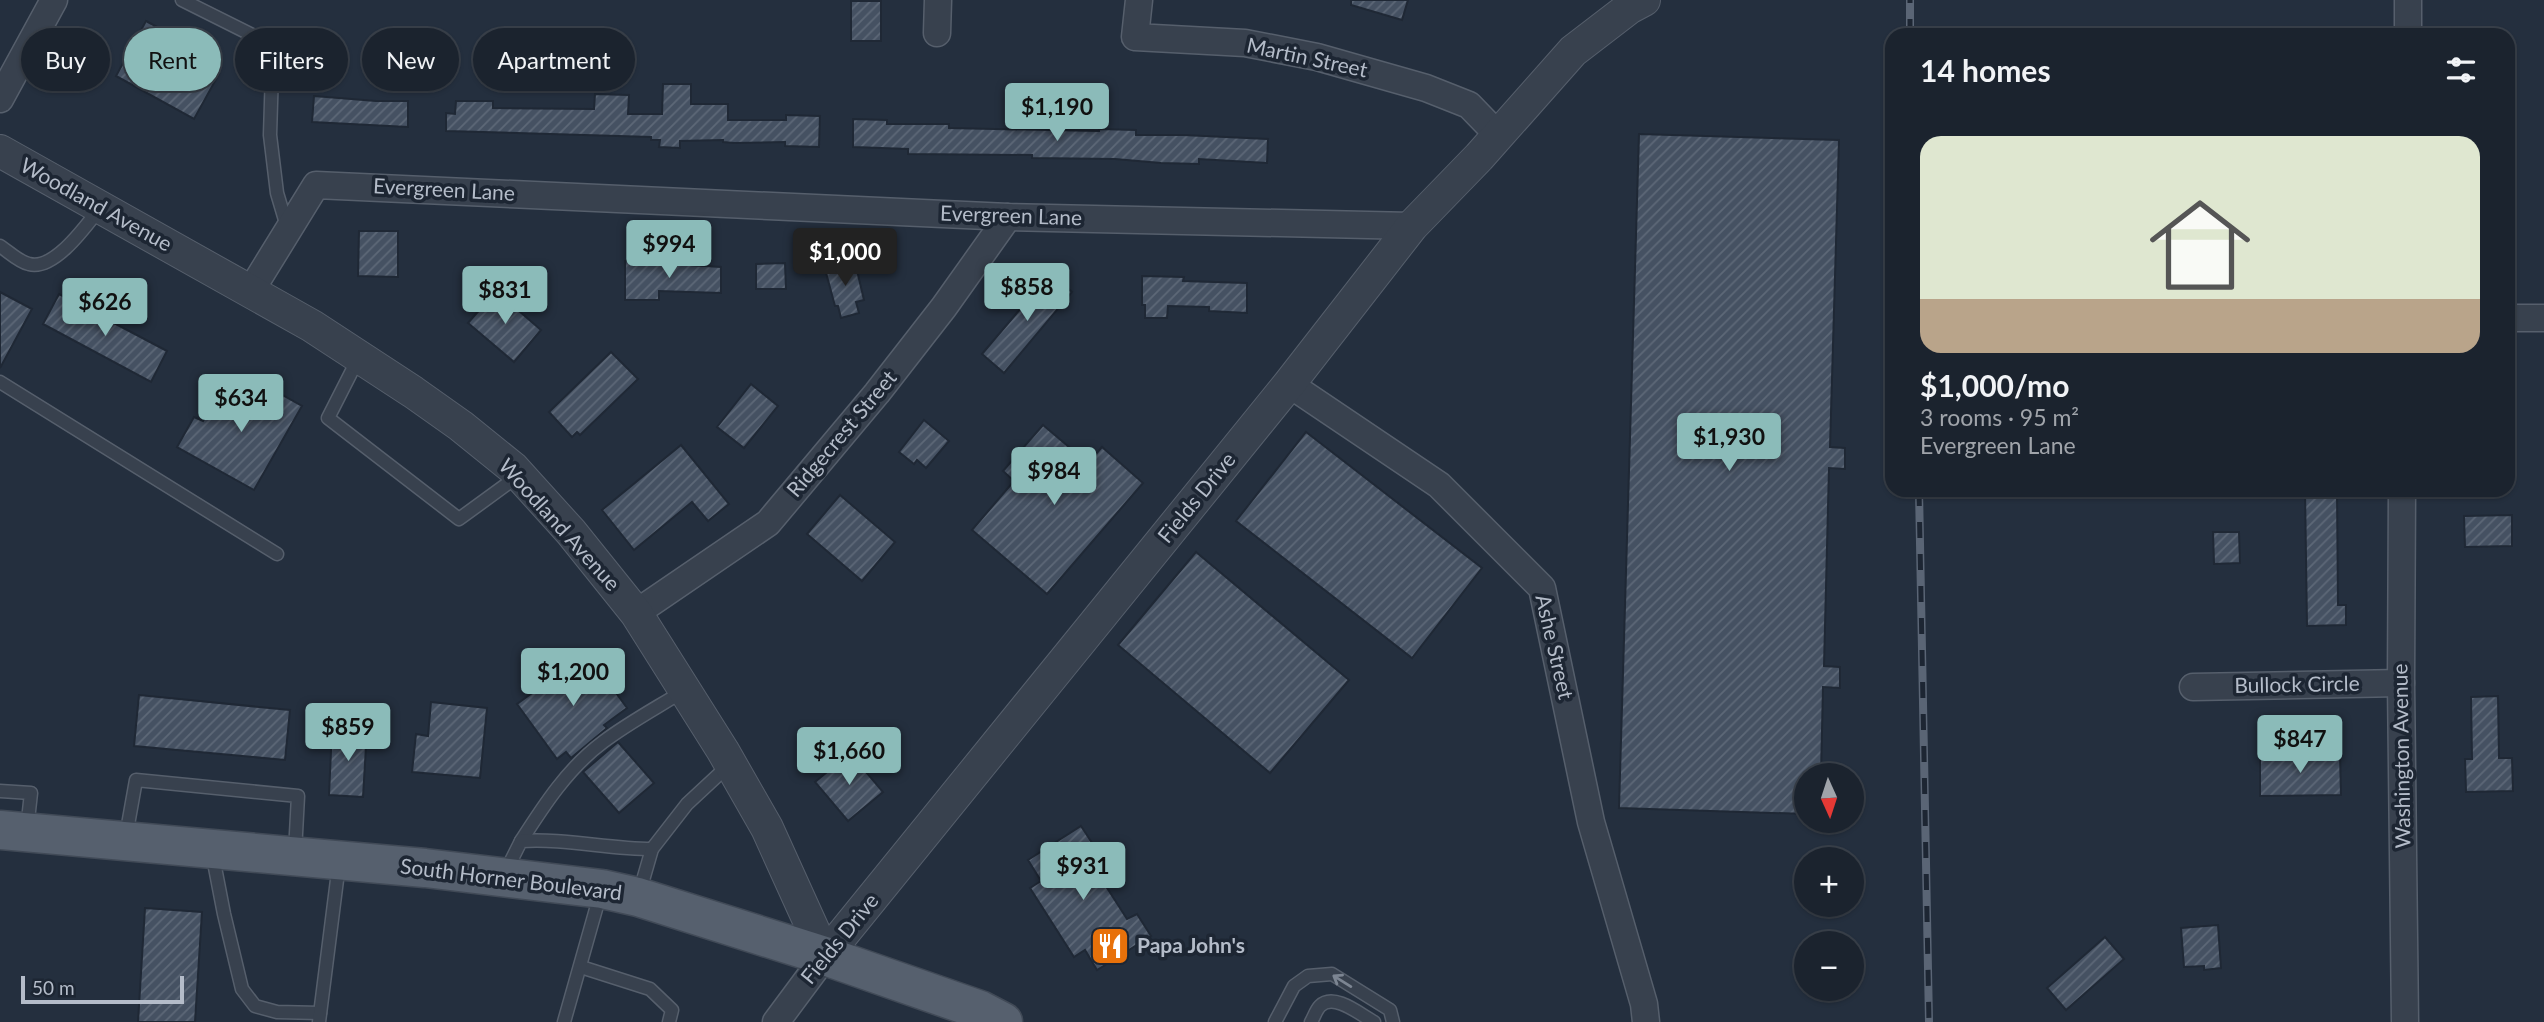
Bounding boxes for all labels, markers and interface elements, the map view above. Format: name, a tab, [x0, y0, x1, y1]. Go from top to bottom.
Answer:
chip: Buy	[21, 28, 110, 91]
chip: Rent	[124, 28, 221, 91]
chip: Filters	[235, 28, 348, 91]
chip: New	[362, 28, 459, 91]
chip: Apartment	[473, 28, 635, 91]
street label: Martin Street	[1245, 32, 1370, 82]
icon: filters	[2442, 51, 2480, 89]
text: 14 homes	[1920, 52, 2051, 88]
pin: $1,190	[1000, 83, 1114, 143]
text: $1,190	[1021, 92, 1093, 120]
street label: Woodland Avenue	[17, 152, 177, 256]
street label: Evergreen Lane	[372, 172, 516, 205]
icon: home	[2137, 182, 2263, 308]
street label: Evergreen Lane	[940, 200, 1082, 229]
pin: $994	[628, 220, 710, 280]
text: $994	[642, 229, 696, 257]
pin: $1,000	[788, 229, 902, 288]
text: $1,000	[809, 237, 881, 265]
pin: $858	[986, 264, 1068, 323]
pin: $831	[464, 266, 546, 326]
text: $858	[1000, 272, 1054, 300]
text: $831	[478, 275, 532, 303]
pin: $626	[64, 278, 146, 338]
text: $626	[78, 287, 132, 315]
street label: Ridgecrest Street	[781, 364, 901, 501]
text: $1,000/mo	[1920, 367, 2069, 403]
pin: $634	[200, 374, 282, 434]
text: $634	[214, 383, 268, 411]
text: 3 rooms · 95 m²	[1920, 403, 2079, 431]
pin: $1,930	[1672, 414, 1786, 473]
text: $1,930	[1693, 422, 1765, 450]
text: Evergreen Lane	[1920, 431, 2076, 459]
street label: Fields Drive	[1152, 447, 1240, 547]
pin: $984	[1013, 448, 1095, 507]
street label: Woodland Avenue	[494, 453, 626, 595]
text: $984	[1027, 456, 1081, 484]
street label: Ashe Street	[1531, 592, 1580, 702]
pin: $1,200	[516, 648, 630, 708]
text: $1,200	[537, 657, 609, 685]
street label: Washington Avenue	[2386, 663, 2415, 849]
street label: Bullock Circle	[2234, 670, 2360, 697]
pin: $859	[307, 704, 389, 763]
text: $859	[321, 712, 375, 740]
pin: $847	[2259, 716, 2341, 775]
text: $847	[2273, 724, 2327, 752]
pin: $1,660	[792, 728, 906, 787]
text: $1,660	[813, 736, 885, 764]
north arrow	[1794, 763, 1864, 833]
map controls	[1794, 763, 1864, 1001]
pin: $931	[1042, 842, 1124, 902]
button: +	[1794, 847, 1864, 917]
text: $931	[1056, 851, 1110, 879]
street label: South Horner Boulevard	[399, 853, 623, 905]
street label: Fields Drive	[795, 888, 883, 988]
restaurant icon: Papa John's	[1089, 925, 1131, 967]
button: −	[1794, 931, 1864, 1001]
place label: Papa John's	[1137, 932, 1245, 957]
scale bar	[21, 973, 184, 1005]
one-way arrow	[1333, 974, 1353, 988]
text: 50 m	[32, 976, 75, 999]

